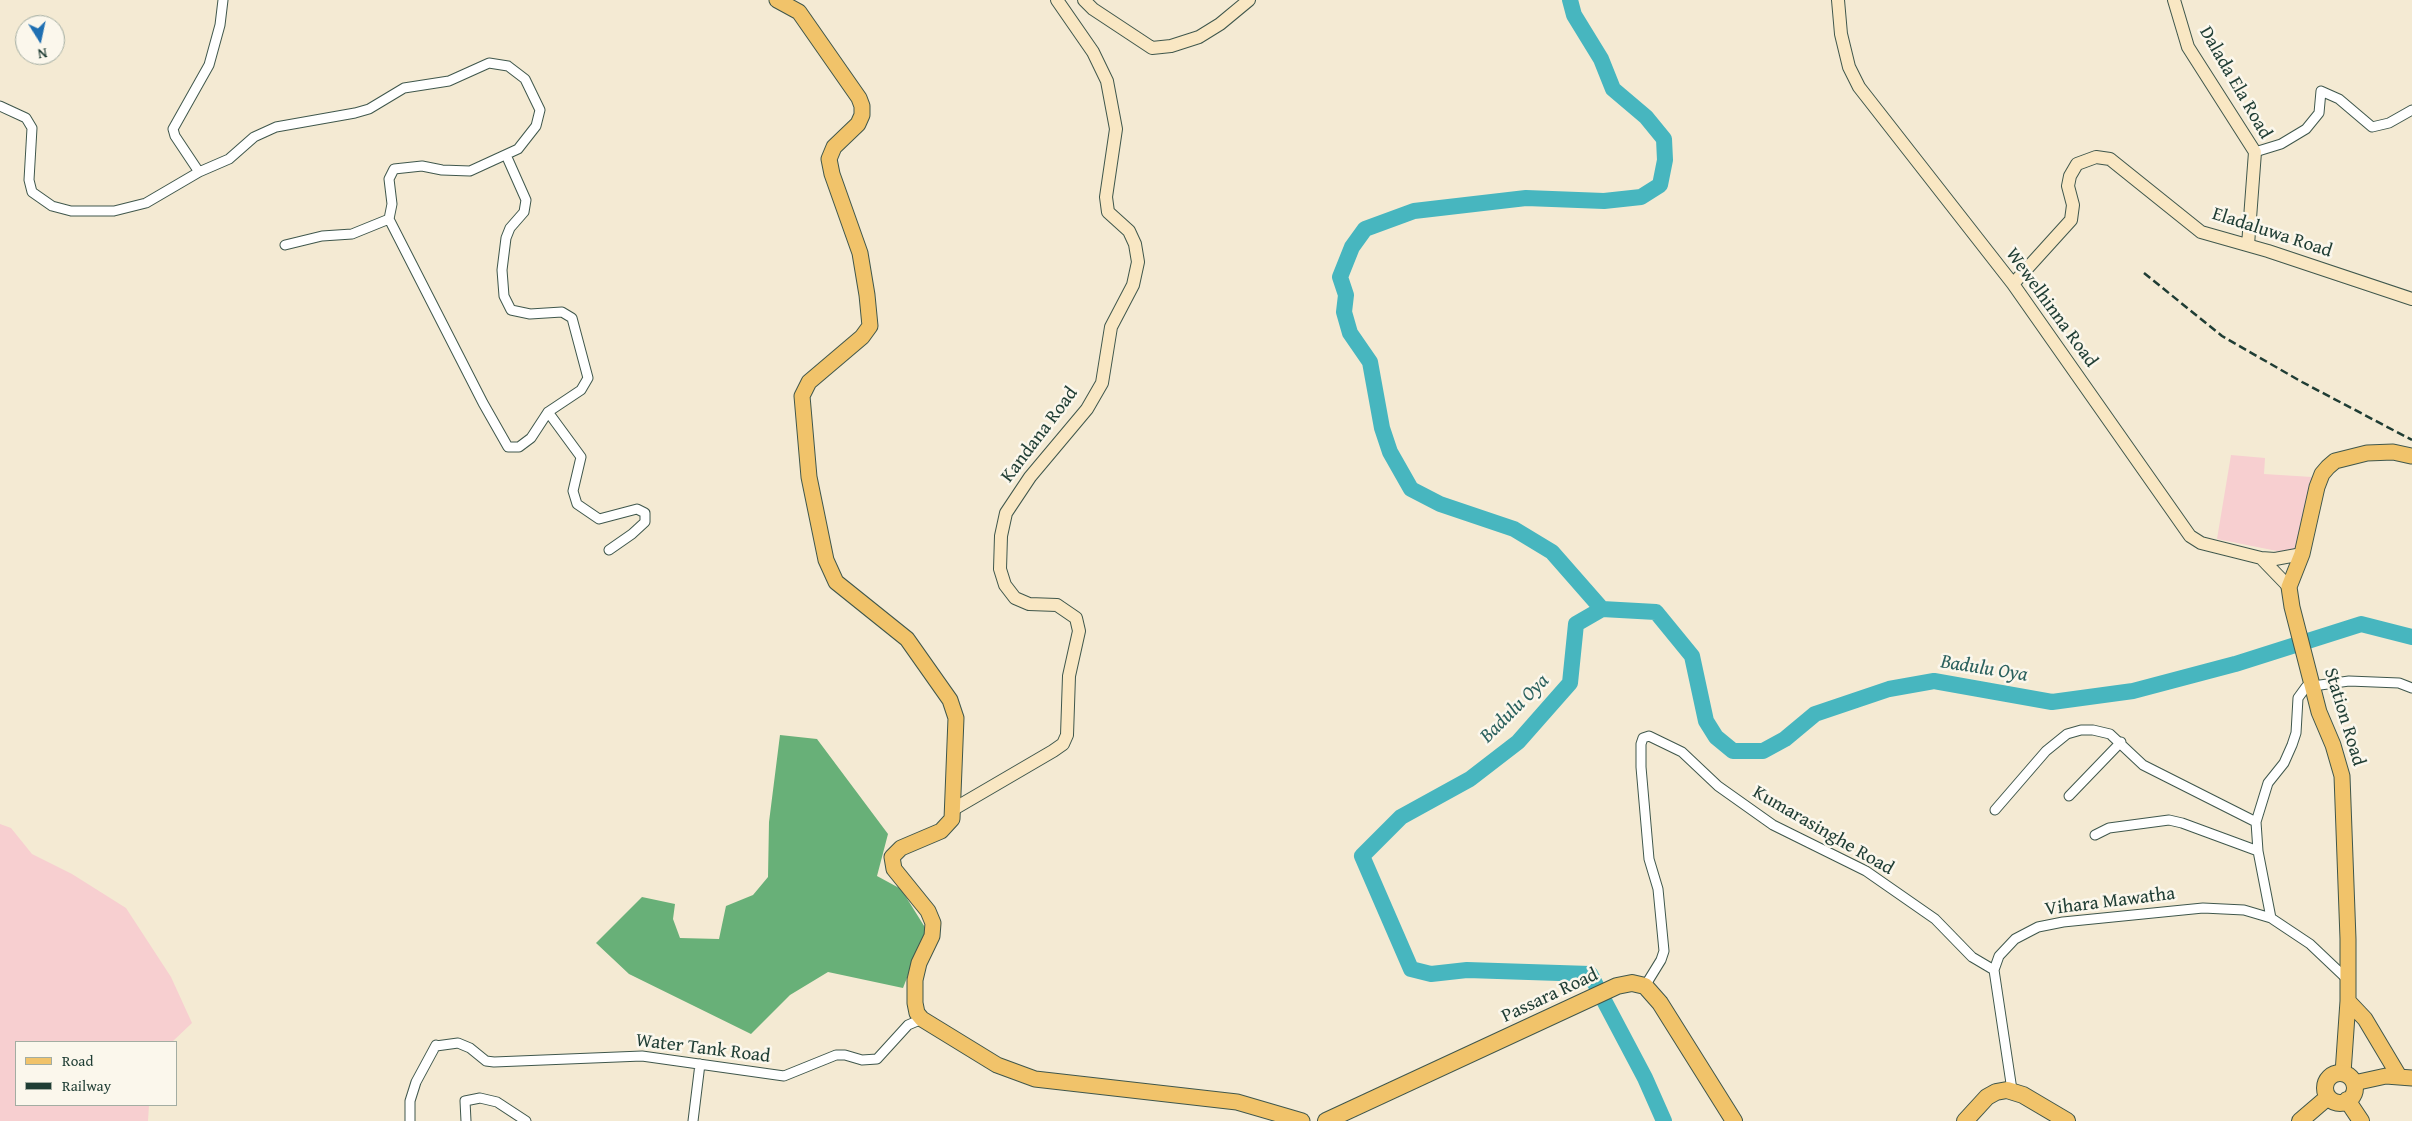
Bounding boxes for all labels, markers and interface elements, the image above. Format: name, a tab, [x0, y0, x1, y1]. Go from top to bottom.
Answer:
north arrow	[15, 15, 65, 65]
street label: Dalada Ela Road	[2194, 23, 2276, 143]
text: N	[36, 43, 49, 64]
street label: Eladaluwa Road	[2209, 203, 2335, 263]
street label: Wewelhinna Road	[2000, 244, 2102, 372]
street label: Kandana Road	[997, 383, 1083, 487]
water label: Badulu Oya	[1939, 650, 2029, 688]
street label: Station Road	[2318, 665, 2370, 769]
water label: Badulu Oya	[1476, 670, 1554, 748]
street label: Kumarasinghe Road	[1748, 781, 1898, 881]
street label: Vihara Mawatha	[2044, 883, 2176, 921]
street label: Passara Road	[1498, 964, 1602, 1028]
street label: Water Tank Road	[635, 1029, 771, 1069]
legend	[15, 1041, 178, 1106]
text: Road	[62, 1050, 93, 1071]
text: Railway	[62, 1075, 111, 1096]

